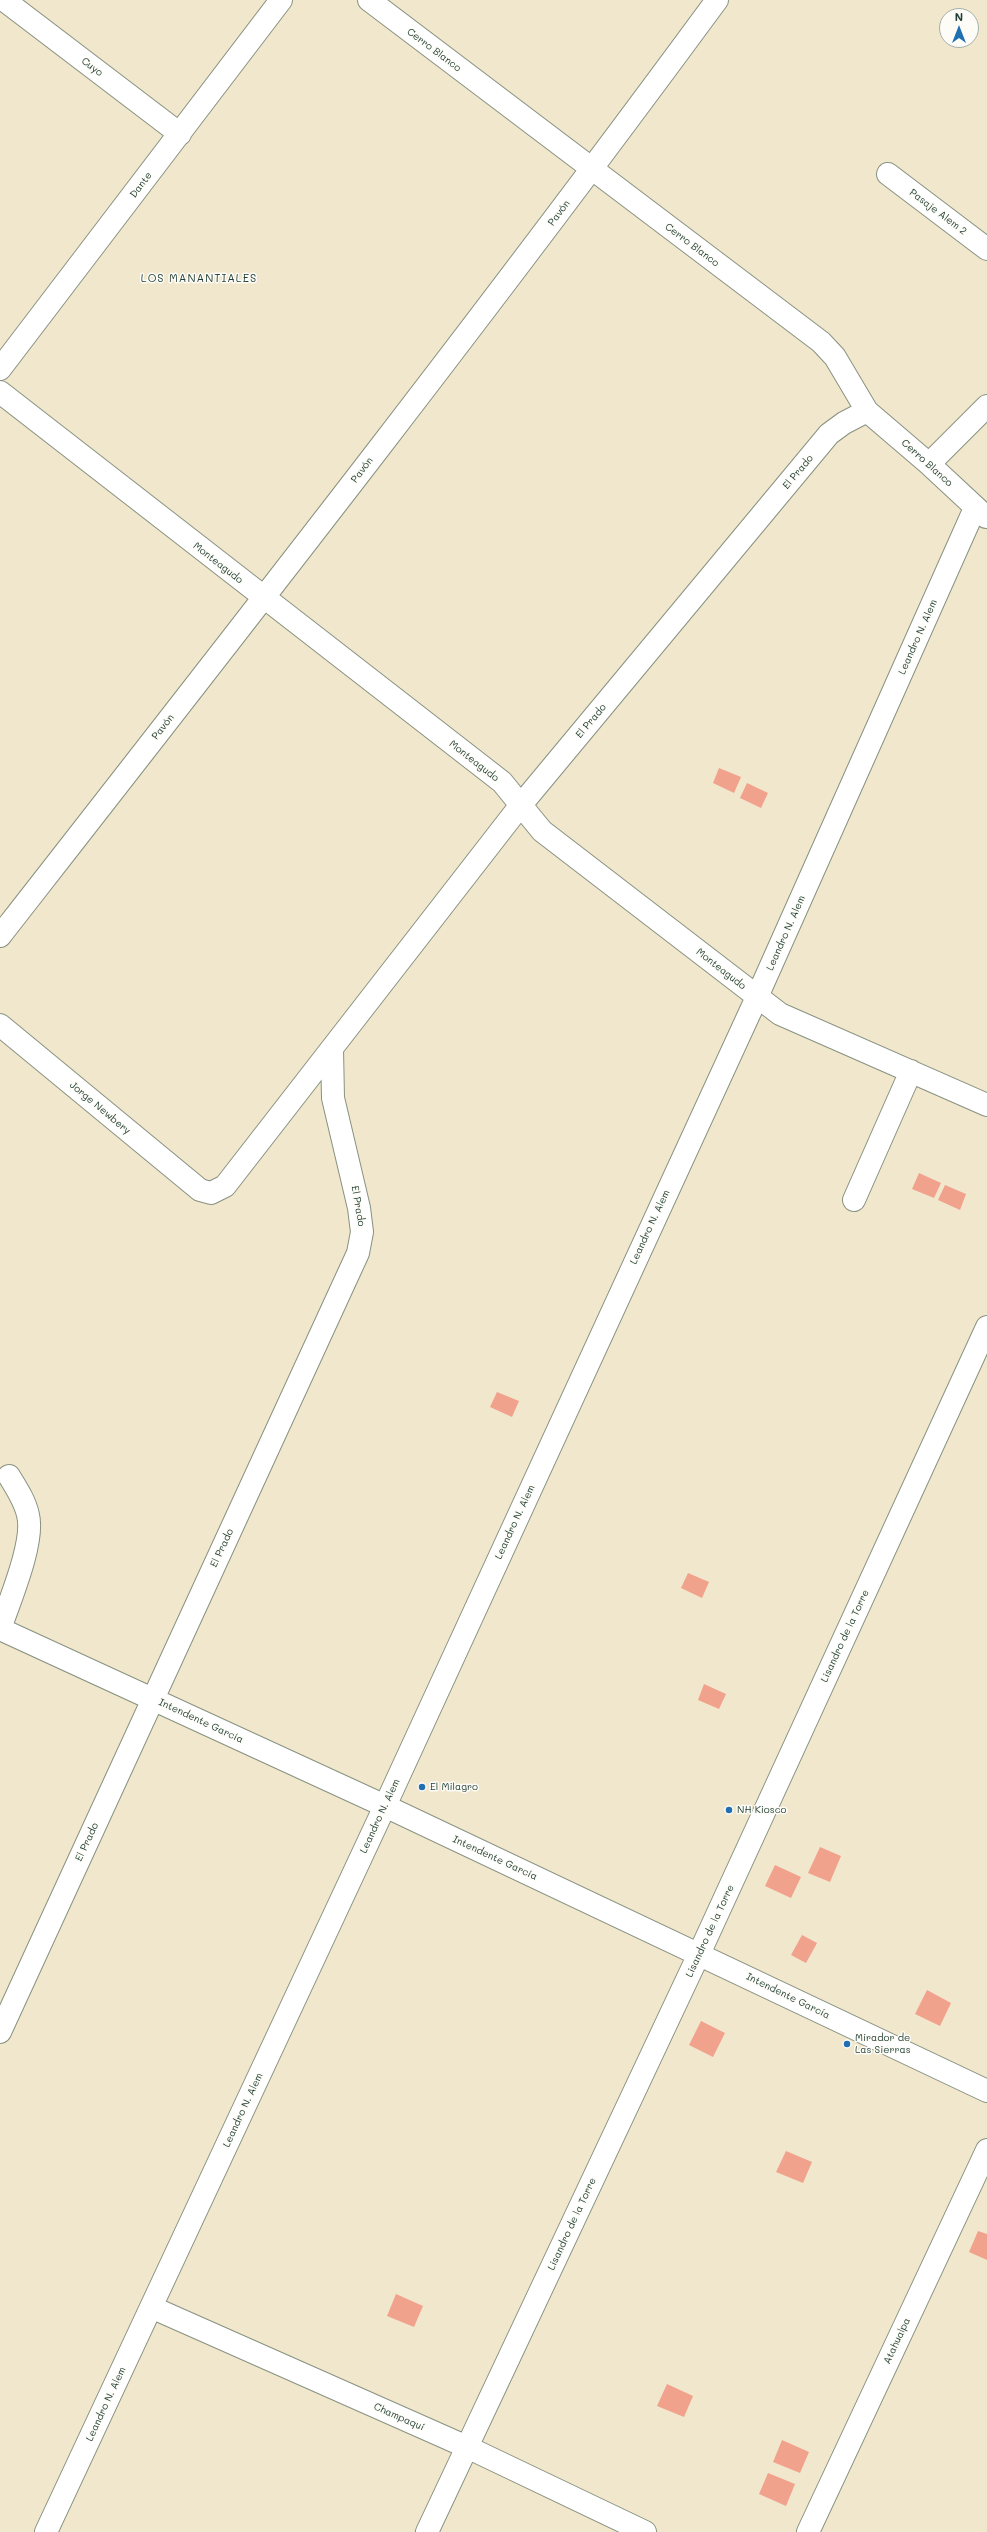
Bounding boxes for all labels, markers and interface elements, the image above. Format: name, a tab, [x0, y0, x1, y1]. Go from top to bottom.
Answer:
north arrow	[939, 8, 979, 48]
text: N	[955, 9, 963, 24]
street label: Cerro Blanco	[405, 26, 463, 74]
street label: Cuyo	[79, 55, 105, 79]
street label: Dante	[127, 170, 155, 200]
street label: Pasaje Alem 2	[907, 187, 969, 237]
street label: Pavón	[545, 198, 573, 228]
street label: Cerro Blanco	[663, 221, 721, 269]
district label: LOS MANANTIALES	[141, 272, 257, 286]
street label: Cerro Blanco	[899, 437, 955, 489]
street label: El Prado	[780, 452, 816, 492]
street label: Pavón	[348, 455, 376, 485]
street label: Monteagudo	[191, 540, 245, 586]
street label: Leandro N. Alem	[896, 598, 940, 676]
street label: El Prado	[573, 701, 609, 741]
street label: Pavón	[149, 712, 177, 742]
street label: Monteagudo	[447, 738, 501, 784]
street label: Leandro N. Alem	[764, 894, 808, 972]
street label: Monteagudo	[694, 946, 748, 992]
street label: Jorge Newbery	[67, 1079, 133, 1137]
street label: El Prado	[349, 1185, 367, 1227]
street label: Leandro N. Alem	[627, 1188, 673, 1266]
street label: Leandro N. Alem	[492, 1483, 538, 1561]
street label: El Prado	[208, 1527, 236, 1569]
street label: Lisandro de la Torre	[818, 1588, 872, 1684]
street label: Intendente García	[157, 1696, 245, 1746]
street label: Leandro N. Alem	[357, 1777, 403, 1855]
place label: El Milagro	[430, 1781, 478, 1793]
marker: El Milagro	[417, 1782, 427, 1792]
place label: NH Kiosco	[737, 1804, 786, 1816]
marker: NH Kiosco	[724, 1805, 734, 1815]
street label: El Prado	[73, 1821, 101, 1863]
street label: Intendente García	[451, 1833, 539, 1883]
street label: Lisandro de la Torre	[683, 1883, 737, 1979]
street label: Intendente García	[744, 1970, 832, 2022]
place label: Mirador de Las Sierras	[855, 2032, 911, 2056]
marker: Mirador de Las Sierras	[842, 2039, 852, 2049]
street label: Leandro N. Alem	[220, 2071, 266, 2149]
street label: Lisandro de la Torre	[545, 2176, 599, 2272]
street label: Atahualpa	[881, 2316, 913, 2366]
street label: Leandro N. Alem	[83, 2365, 129, 2443]
street label: Champaquí	[372, 2400, 426, 2434]

